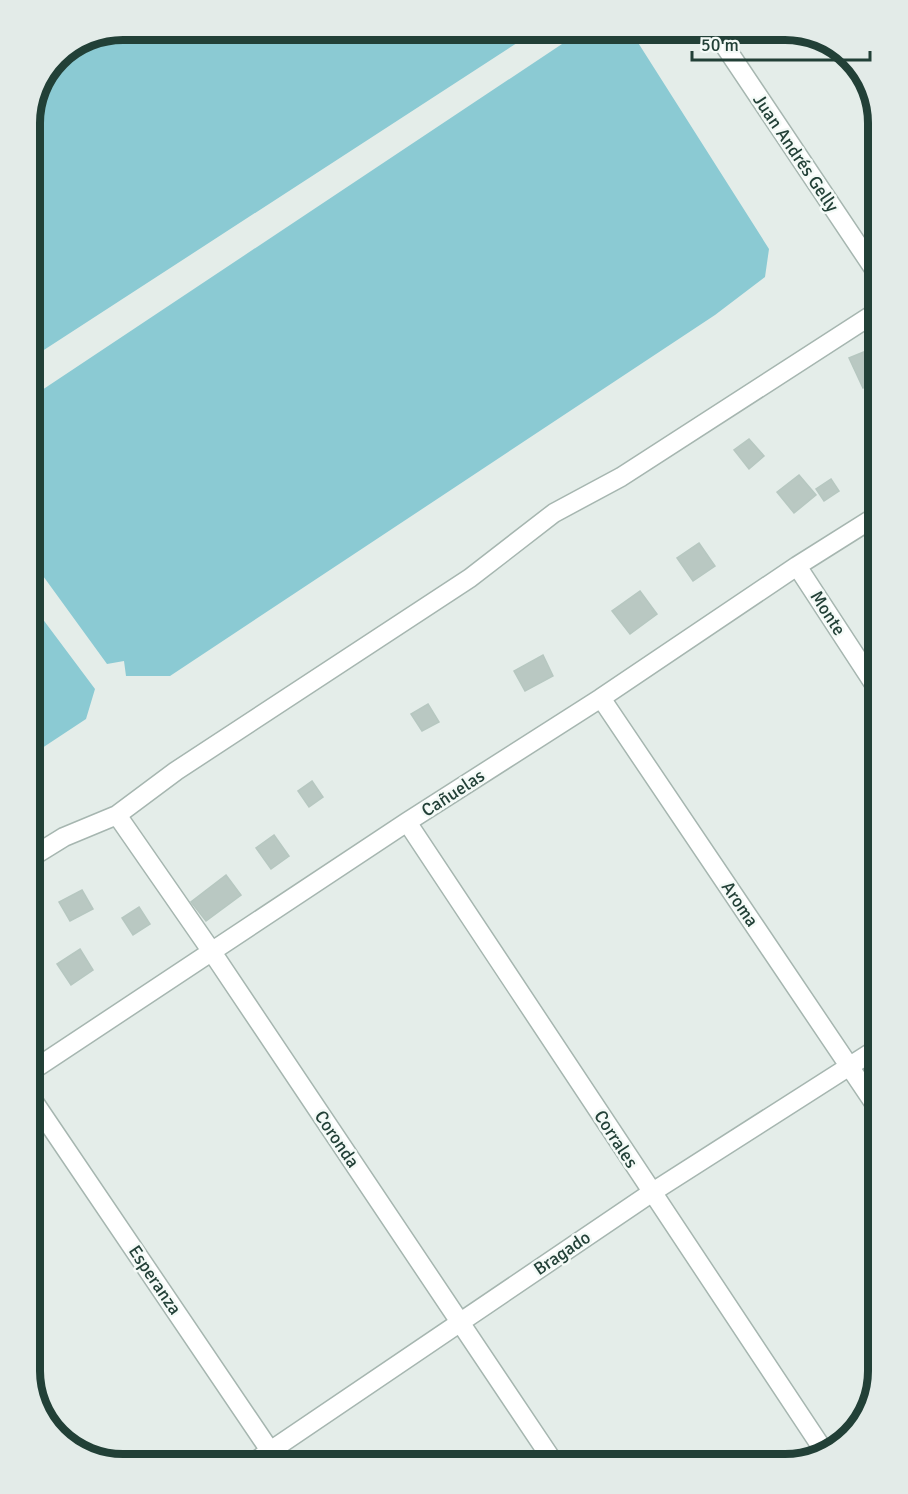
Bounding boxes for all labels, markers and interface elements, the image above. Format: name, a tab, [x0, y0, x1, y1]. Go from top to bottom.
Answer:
scale bar	[692, 24, 870, 62]
text: 50 m	[701, 34, 739, 56]
street label: Juan Andrés Gelly	[748, 90, 844, 217]
street label: Monte	[805, 587, 851, 639]
street label: Cañuelas	[417, 764, 489, 822]
street label: Aroma	[717, 877, 763, 931]
street label: Coronda	[310, 1106, 364, 1172]
street label: Corrales	[589, 1106, 643, 1172]
street label: Bragado	[529, 1226, 595, 1280]
street label: Esperanza	[124, 1241, 186, 1319]

